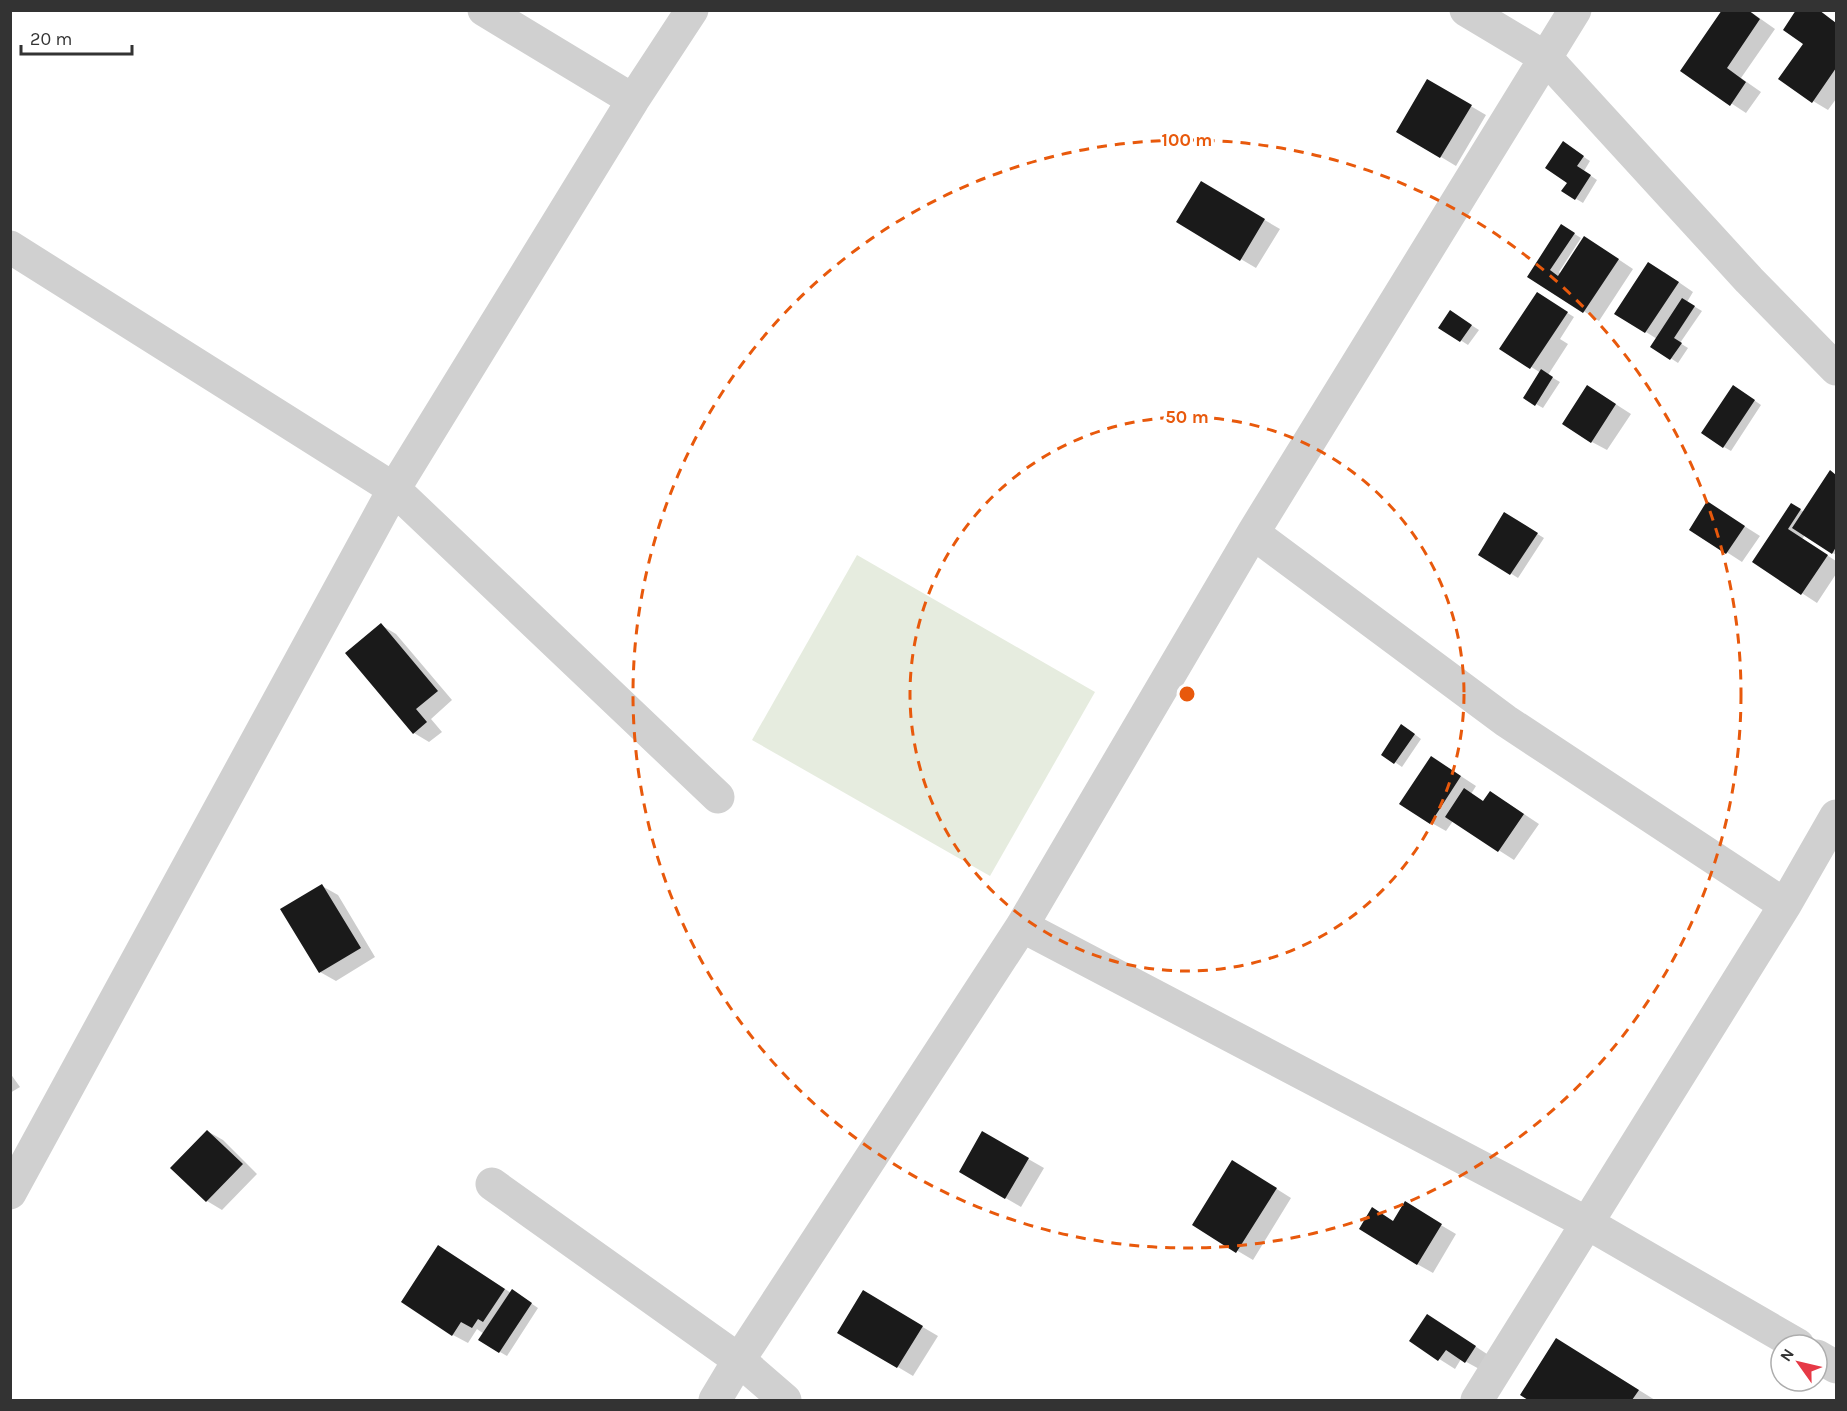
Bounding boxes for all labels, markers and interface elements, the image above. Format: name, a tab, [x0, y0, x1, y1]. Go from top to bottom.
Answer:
scale bar	[21, 18, 132, 56]
text: 20 m	[30, 28, 72, 50]
text: 100 m	[1162, 129, 1212, 151]
text: 50 m	[1165, 406, 1209, 428]
centre of rings	[1177, 684, 1197, 704]
north arrow	[1769, 1333, 1829, 1393]
text: N	[1776, 1345, 1798, 1365]

